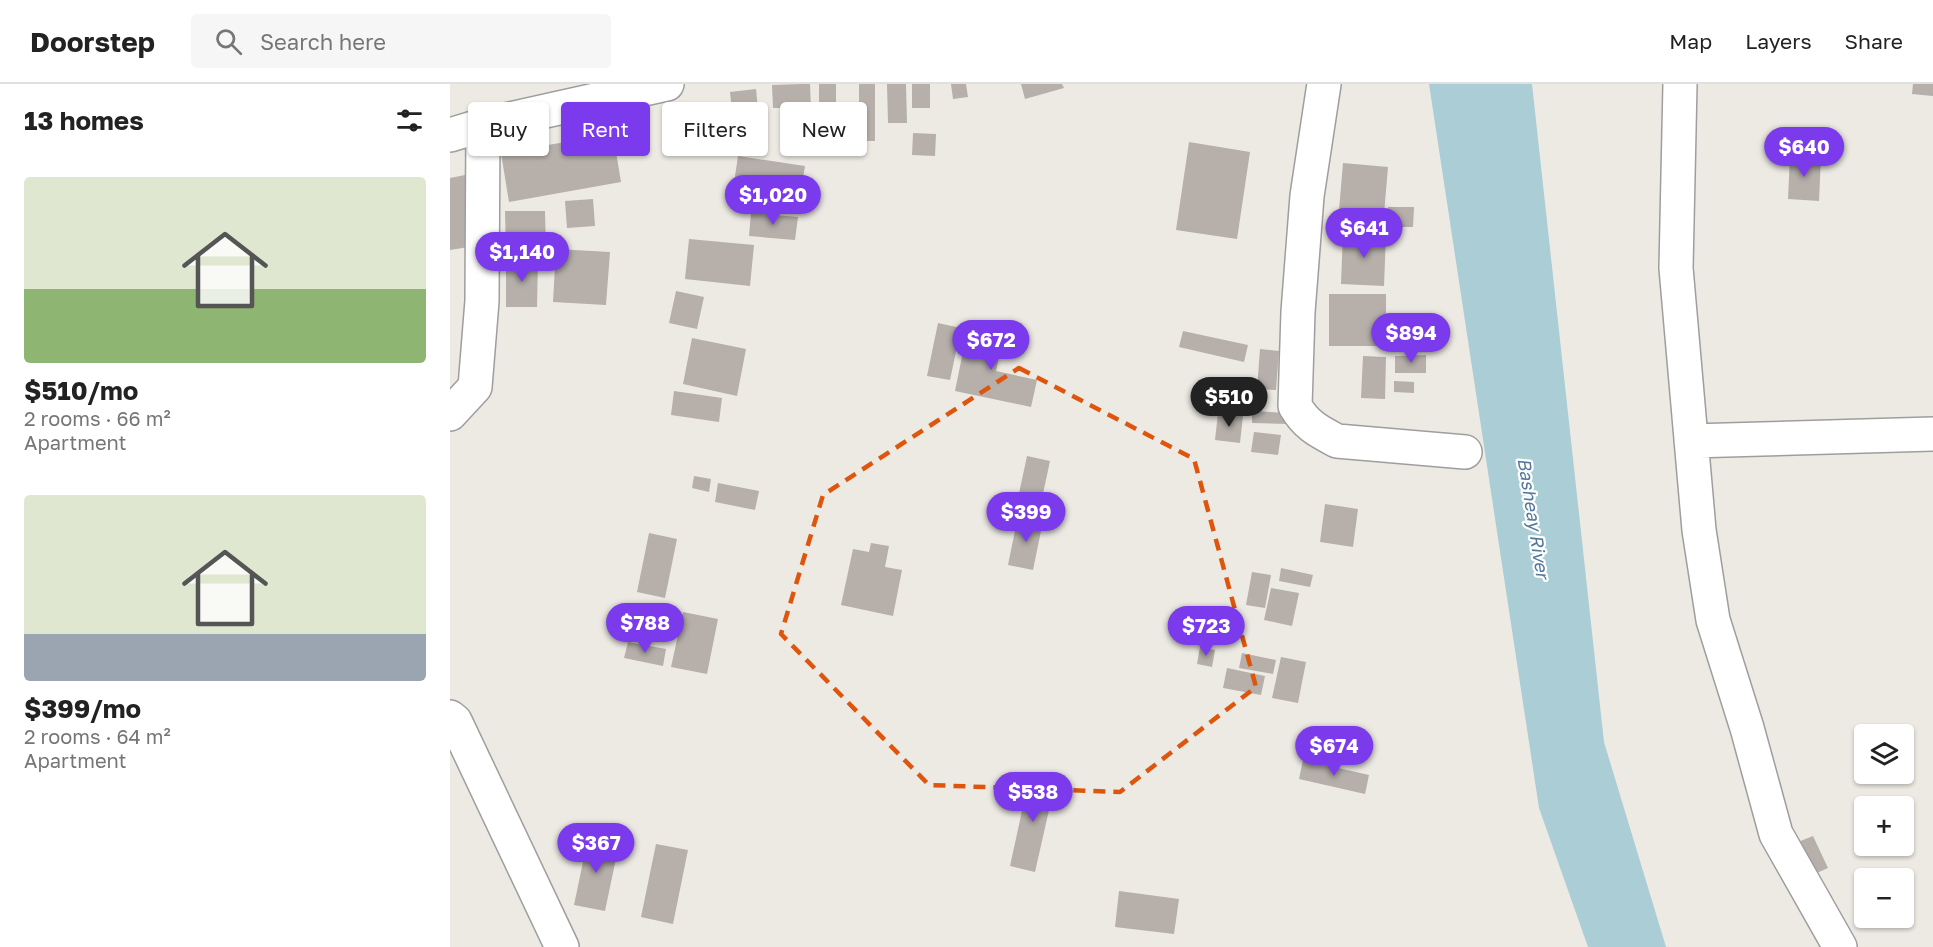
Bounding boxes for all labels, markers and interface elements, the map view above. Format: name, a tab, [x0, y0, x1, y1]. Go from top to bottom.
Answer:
search box	[191, 14, 611, 68]
text: Doorstep	[30, 25, 155, 58]
icon: search	[212, 25, 245, 58]
text: Search here	[260, 28, 386, 55]
text: Map	[1669, 28, 1712, 54]
text: Layers	[1745, 28, 1812, 54]
text: Share	[1845, 28, 1903, 54]
chip: Buy	[468, 102, 549, 156]
chip: Rent	[561, 102, 650, 156]
chip: Filters	[662, 102, 768, 156]
chip: New	[780, 102, 867, 156]
icon: filters	[393, 104, 426, 137]
text: 13 homes	[24, 105, 144, 136]
pin: $640	[1768, 127, 1840, 178]
text: $640	[1778, 134, 1830, 158]
pin: $1,020	[724, 175, 822, 226]
text: $1,020	[739, 182, 807, 206]
pin: $641	[1328, 208, 1400, 259]
text: $641	[1340, 215, 1388, 239]
icon: home	[171, 216, 279, 324]
pin: $1,140	[473, 232, 571, 283]
text: $1,140	[489, 239, 555, 263]
pin: $894	[1375, 313, 1447, 364]
pin: $672	[955, 320, 1027, 371]
text: $894	[1385, 320, 1437, 344]
text: $672	[966, 327, 1016, 351]
text: $510/mo	[24, 375, 138, 406]
pin: $510	[1193, 377, 1265, 428]
text: $510	[1205, 384, 1253, 408]
text: 2 rooms · 66 m²	[24, 406, 171, 430]
text: Apartment	[24, 430, 127, 454]
water label: Basheay River	[1514, 456, 1555, 583]
pin: $399	[990, 492, 1062, 543]
text: $399	[1001, 499, 1052, 523]
icon: home	[171, 534, 279, 642]
pin: $788	[609, 603, 681, 654]
pin: $723	[1170, 606, 1242, 657]
text: $788	[620, 610, 670, 634]
text: $723	[1182, 613, 1230, 637]
text: $399/mo	[24, 693, 141, 724]
text: 2 rooms · 64 m²	[24, 724, 171, 748]
map controls	[1854, 724, 1914, 928]
button: layers	[1854, 724, 1914, 784]
pin: $674	[1298, 726, 1370, 777]
text: $674	[1309, 733, 1359, 757]
text: Apartment	[24, 748, 127, 772]
pin: $538	[997, 772, 1069, 823]
text: $538	[1008, 779, 1058, 803]
button: +	[1854, 796, 1914, 856]
pin: $367	[560, 823, 632, 874]
text: $367	[571, 830, 621, 854]
button: −	[1854, 868, 1914, 928]

